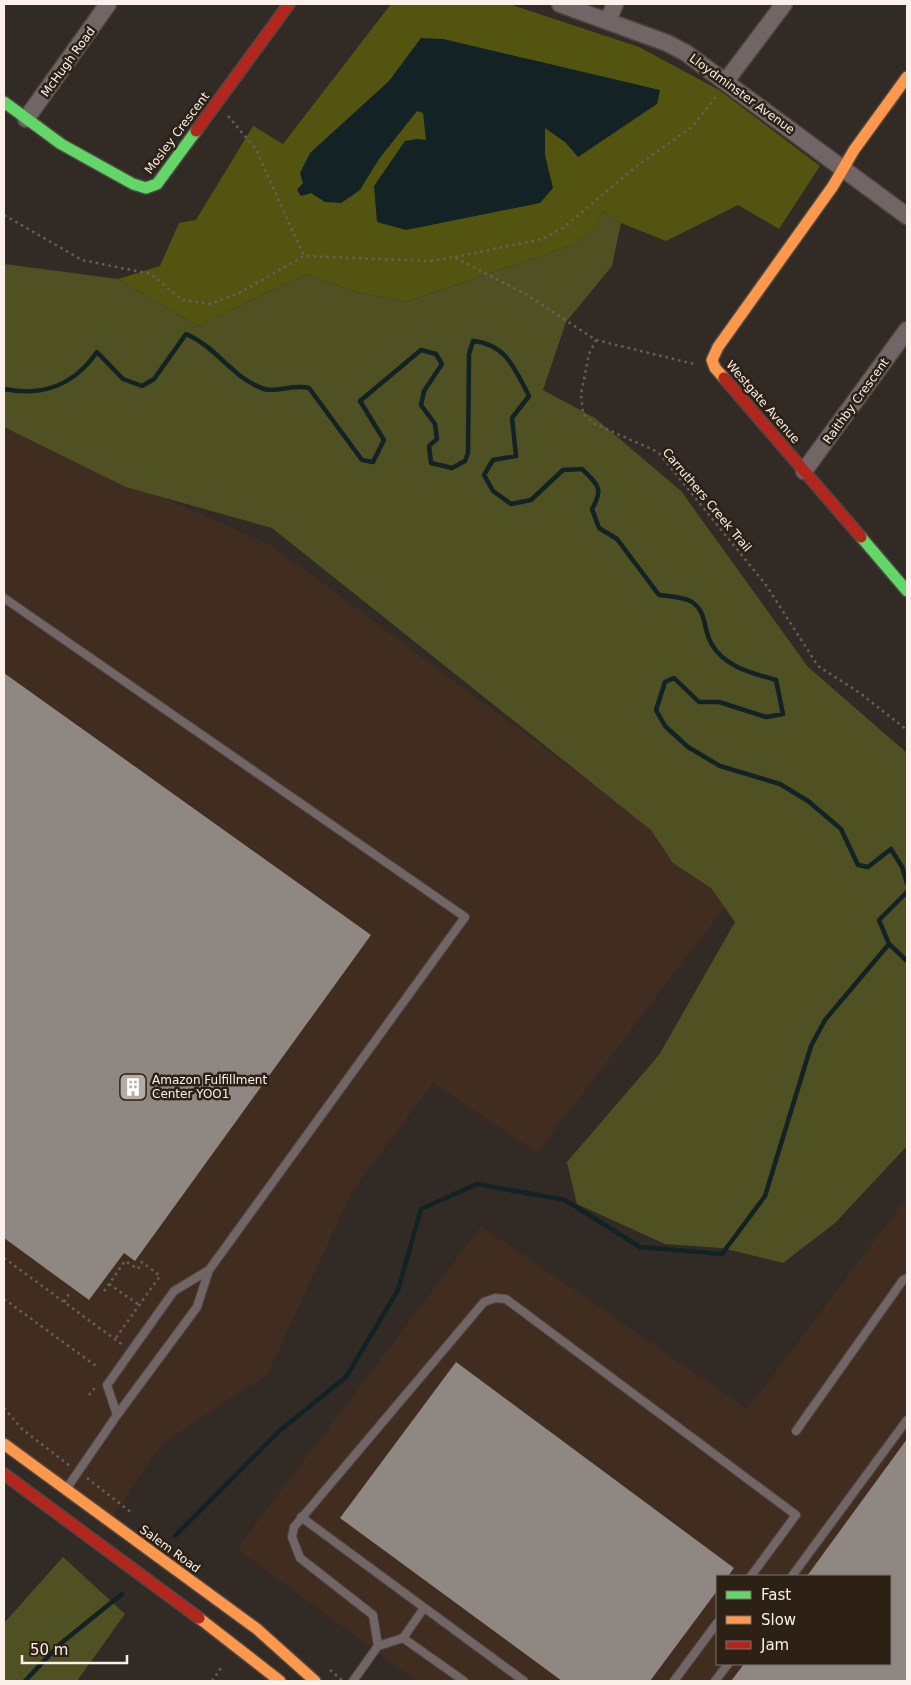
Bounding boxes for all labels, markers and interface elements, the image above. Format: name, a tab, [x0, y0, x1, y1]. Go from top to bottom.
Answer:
street label: McHugh Road	[38, 24, 98, 100]
street label: Lloydminster Avenue	[687, 51, 797, 137]
street label: Mosley Crescent	[142, 89, 212, 177]
street label: Raithby Crescent	[820, 355, 892, 447]
street label: Westgate Avenue	[723, 358, 803, 446]
street label: Carruthers Creek Trail	[660, 445, 754, 555]
building icon: Amazon Fulfillment Center YOO1	[118, 1072, 148, 1102]
place label: Amazon Fulfillment Center YOO1	[152, 1073, 267, 1101]
street label: Salem Road	[137, 1522, 203, 1576]
legend	[716, 1575, 891, 1665]
text: Fast	[761, 1586, 791, 1604]
text: Slow	[761, 1611, 796, 1629]
scale bar	[22, 1632, 128, 1664]
text: Jam	[760, 1636, 789, 1654]
text: 50 m	[30, 1641, 68, 1659]

